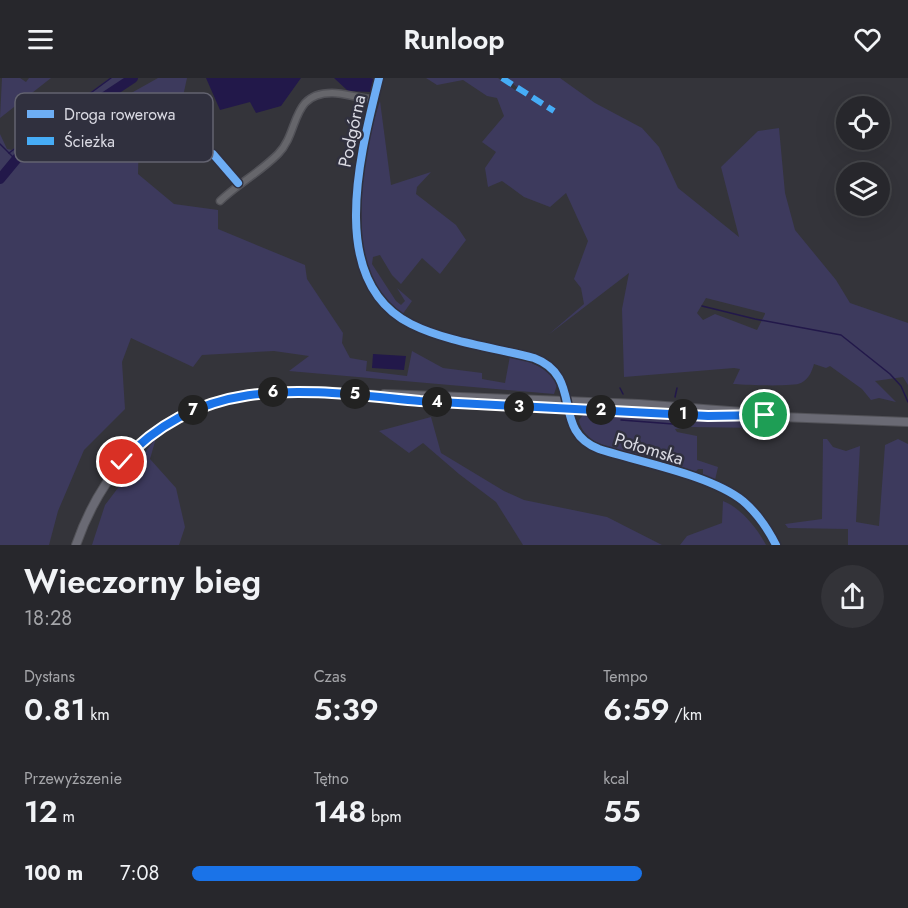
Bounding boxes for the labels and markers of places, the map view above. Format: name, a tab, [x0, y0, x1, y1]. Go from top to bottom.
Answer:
pin: 6	[258, 377, 288, 407]
pin: 5	[340, 379, 370, 409]
pin: 4	[422, 387, 452, 417]
pin	[739, 389, 790, 440]
pin: 3	[504, 392, 534, 422]
pin: 7	[178, 395, 208, 425]
pin: 2	[586, 395, 616, 425]
pin: 1	[668, 399, 698, 429]
pin	[96, 436, 147, 487]

